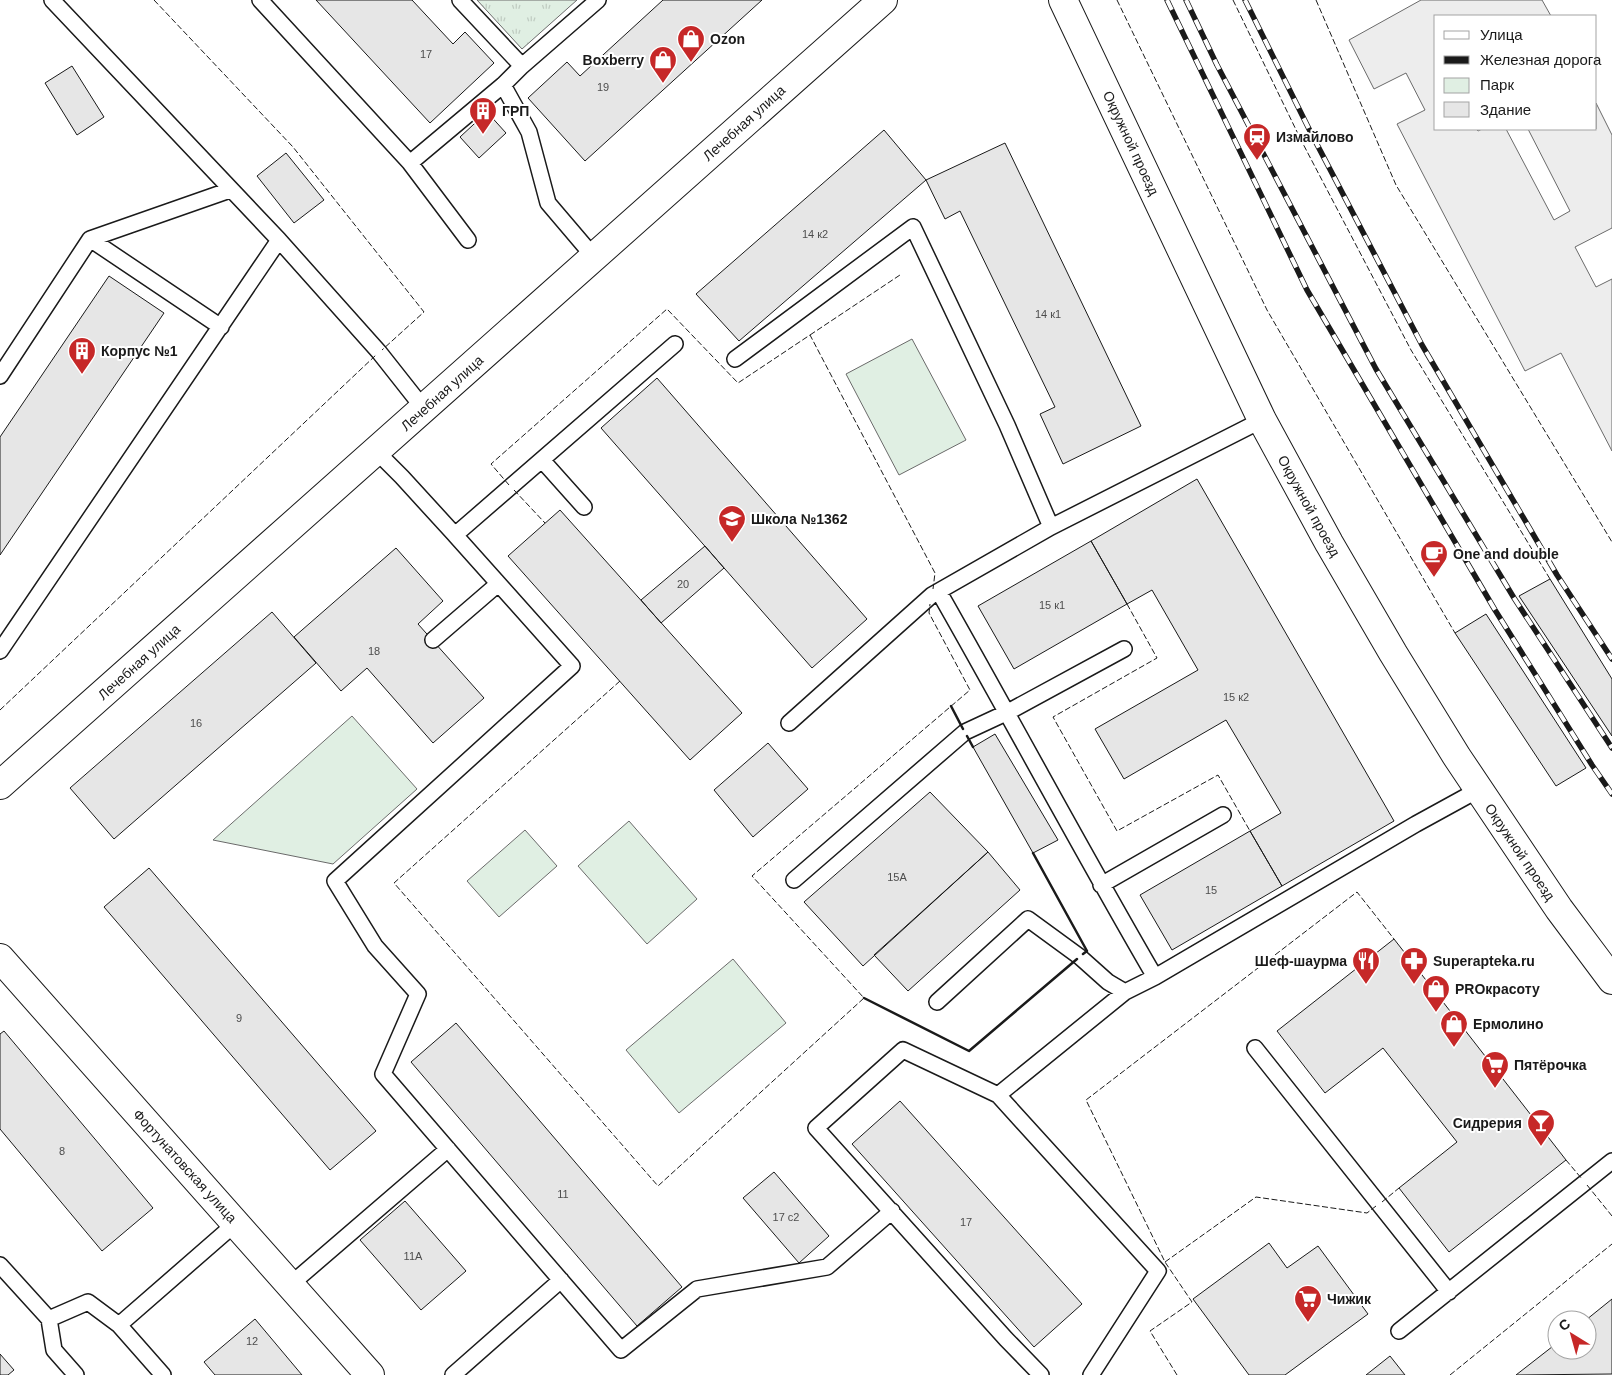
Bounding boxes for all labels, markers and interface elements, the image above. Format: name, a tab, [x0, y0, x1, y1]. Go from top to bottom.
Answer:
legend	[1434, 15, 1597, 130]
shop icon: Ozon	[676, 24, 706, 63]
text: Улица	[1480, 26, 1523, 43]
place label: Ozon	[710, 31, 745, 47]
shop icon: Boxberry	[648, 45, 678, 84]
house number: 17	[420, 48, 432, 60]
text: Железная дорога	[1480, 51, 1602, 68]
place label: Boxberry	[583, 52, 644, 68]
text: Парк	[1480, 76, 1514, 93]
house number: 19	[597, 81, 609, 93]
street label: Лечебная улица	[700, 82, 788, 164]
street label: Окружной проезд	[1100, 88, 1162, 198]
building icon: ГРП	[468, 96, 498, 135]
text: Здание	[1480, 101, 1531, 118]
place label: ГРП	[502, 103, 529, 119]
station icon: Измайлово	[1242, 122, 1272, 161]
place label: Измайлово	[1276, 129, 1353, 145]
house number: 14 к2	[802, 228, 828, 240]
house number: 14 к1	[1035, 308, 1061, 320]
building icon: Корпус №1	[67, 336, 97, 375]
place label: Корпус №1	[101, 343, 178, 359]
street label: Лечебная улица	[398, 352, 486, 434]
street label: Окружной проезд	[1275, 453, 1343, 559]
school or university icon: Школа №1362	[717, 504, 747, 543]
place label: Школа №1362	[751, 511, 848, 527]
cafe icon: One and double	[1419, 539, 1449, 578]
place label: One and double	[1453, 546, 1559, 562]
house number: 20	[677, 578, 689, 590]
house number: 15 к1	[1039, 599, 1065, 611]
street label: Лечебная улица	[95, 621, 183, 703]
house number: 18	[368, 645, 380, 657]
house number: 15 к2	[1223, 691, 1249, 703]
house number: 16	[190, 717, 202, 729]
street label: Окружной проезд	[1482, 801, 1558, 903]
house number: 15А	[887, 871, 907, 883]
house number: 15	[1205, 884, 1217, 896]
restaurant icon: Шеф-шаурма	[1351, 946, 1381, 985]
pharmacy icon: Superapteka.ru	[1399, 946, 1429, 985]
place label: Шеф-шаурма	[1255, 953, 1347, 969]
place label: Superapteka.ru	[1433, 953, 1535, 969]
shop icon: PROкрасоту	[1421, 974, 1451, 1013]
place label: PROкрасоту	[1455, 981, 1540, 997]
shop icon: Ермолино	[1439, 1009, 1469, 1048]
house number: 9	[236, 1012, 242, 1024]
place label: Ермолино	[1473, 1016, 1544, 1032]
supermarket icon: Пятёрочка	[1480, 1050, 1510, 1089]
place label: Пятёрочка	[1514, 1057, 1587, 1073]
street label: Фортунатовская улица	[130, 1106, 240, 1226]
bar icon: Сидрерия	[1526, 1108, 1556, 1147]
place label: Сидрерия	[1453, 1115, 1522, 1131]
house number: 8	[59, 1145, 65, 1157]
house number: 11	[557, 1188, 569, 1200]
house number: 17 с2	[773, 1211, 799, 1223]
house number: 17	[960, 1216, 972, 1228]
house number: 11А	[404, 1250, 423, 1262]
supermarket icon: Чижик	[1293, 1284, 1323, 1323]
place label: Чижик	[1327, 1291, 1372, 1307]
north arrow	[1547, 1310, 1597, 1360]
text: С	[1555, 1315, 1573, 1334]
house number: 12	[246, 1335, 258, 1347]

